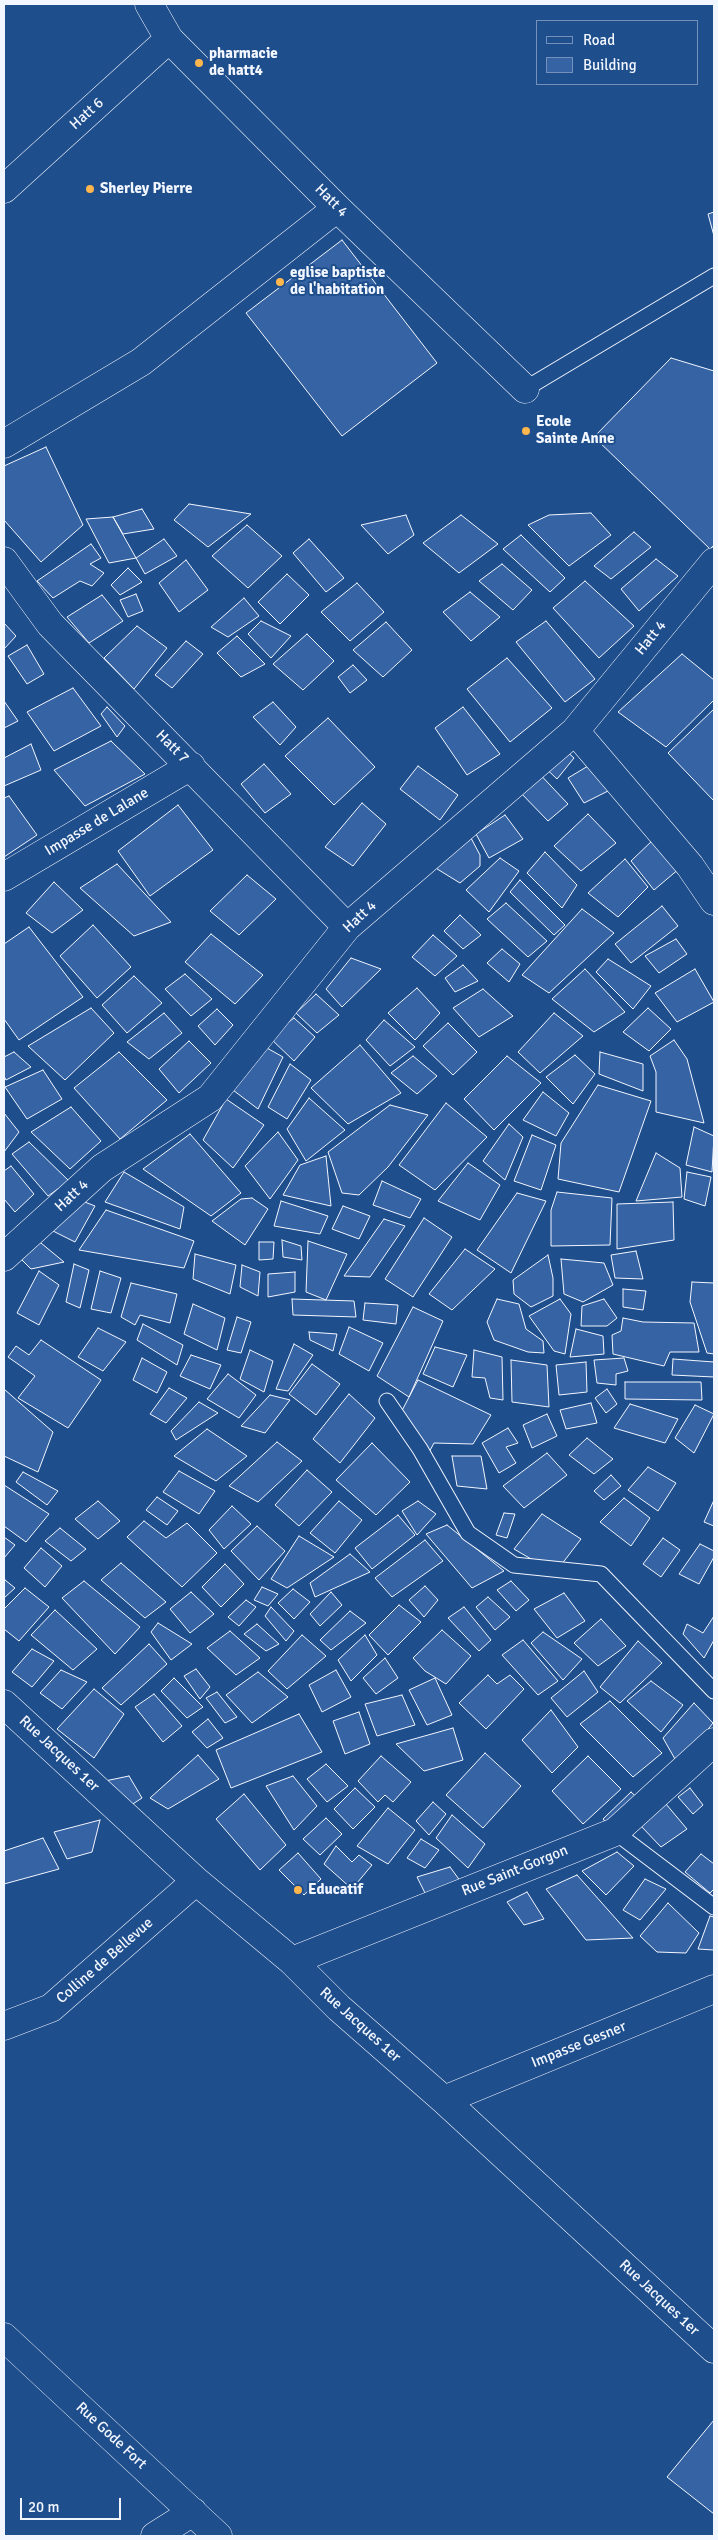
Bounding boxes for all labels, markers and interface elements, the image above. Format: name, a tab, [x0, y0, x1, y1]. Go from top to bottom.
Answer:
legend	[536, 20, 698, 85]
text: Road	[583, 31, 615, 49]
place label: pharmacie de hatt4	[209, 45, 278, 80]
text: Building	[583, 56, 637, 74]
marker: pharmacie de hatt4	[193, 57, 205, 69]
street label: Hatt 6	[66, 94, 108, 134]
place label: Sherley Pierre	[100, 180, 192, 198]
street label: Hatt 4	[311, 181, 351, 221]
marker: Sherley Pierre	[84, 183, 96, 195]
place label: eglise baptiste de l'habitation	[290, 264, 385, 299]
marker: eglise baptiste de l'habitation	[274, 276, 286, 288]
place label: Ecole Sainte Anne	[536, 413, 614, 448]
marker: Ecole Sainte Anne	[520, 425, 532, 437]
street label: Hatt 4	[632, 617, 670, 659]
street label: Hatt 7	[152, 727, 192, 767]
street label: Impasse de Lalane	[42, 784, 152, 860]
street label: Hatt 4	[339, 897, 381, 937]
street label: Hatt 4	[51, 1176, 93, 1216]
street label: Rue Jacques 1er	[15, 1712, 103, 1796]
street label: Rue Saint-Gorgon	[459, 1841, 571, 1901]
place label: Educatif	[308, 1881, 363, 1899]
marker: Educatif	[292, 1884, 304, 1896]
street label: Colline de Bellevue	[53, 1914, 157, 2008]
street label: Rue Jacques 1er	[316, 1984, 404, 2066]
street label: Impasse Gesner	[529, 2018, 629, 2072]
street label: Rue Jacques 1er	[615, 2256, 703, 2340]
street label: Rue Gode Fort	[72, 2399, 150, 2473]
scale bar	[22, 2488, 124, 2520]
text: 20 m	[28, 2498, 59, 2516]

